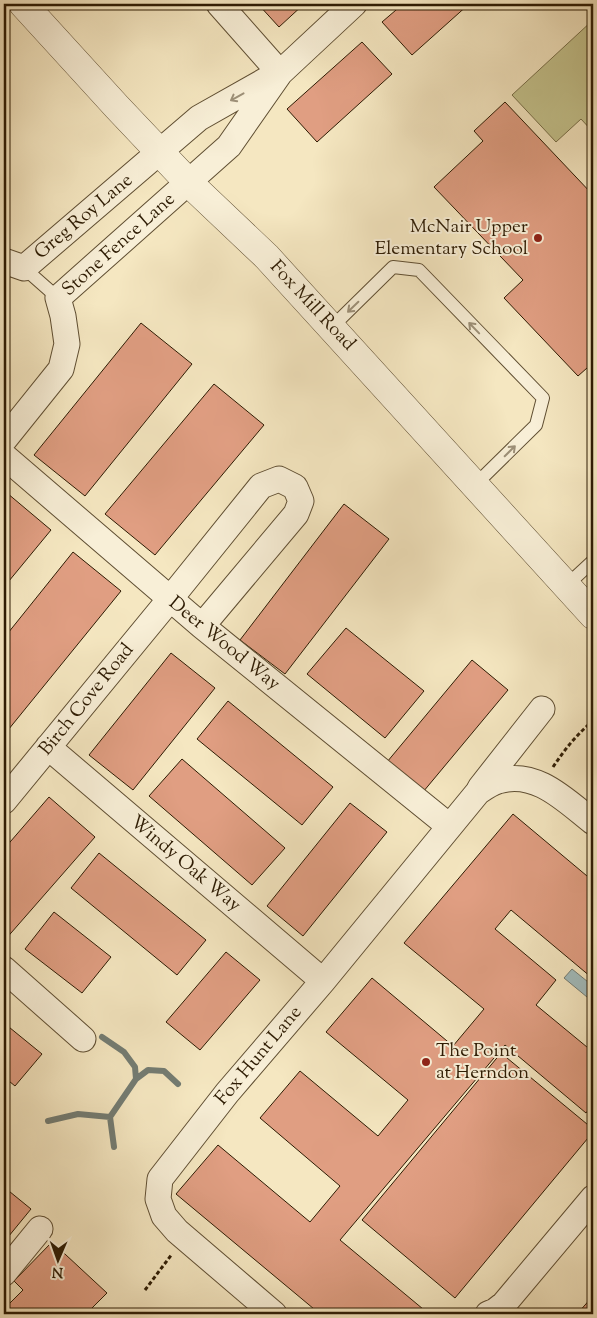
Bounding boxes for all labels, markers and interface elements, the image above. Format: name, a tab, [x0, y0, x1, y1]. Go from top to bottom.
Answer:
one-way arrow	[230, 92, 245, 102]
street label: Greg Roy Lane	[29, 168, 139, 266]
street label: Stone Fence Lane	[57, 187, 182, 303]
place label: McNair Upper Elementary School	[375, 214, 528, 263]
marker: McNair Upper Elementary School	[532, 232, 544, 244]
street label: Fox Mill Road	[263, 255, 361, 357]
one-way arrow	[346, 301, 359, 313]
one-way arrow	[468, 322, 481, 334]
one-way arrow	[504, 445, 516, 457]
street label: Deer Wood Way	[162, 590, 286, 698]
street label: Birch Cove Road	[33, 638, 141, 762]
street label: Windy Oak Way	[124, 809, 247, 919]
street label: Fox Hunt Lane	[209, 1000, 309, 1112]
place label: The Point at Herndon	[436, 1038, 529, 1087]
marker: The Point at Herndon	[420, 1056, 432, 1068]
north arrow	[32, 1236, 82, 1286]
text: N	[52, 1261, 64, 1281]

